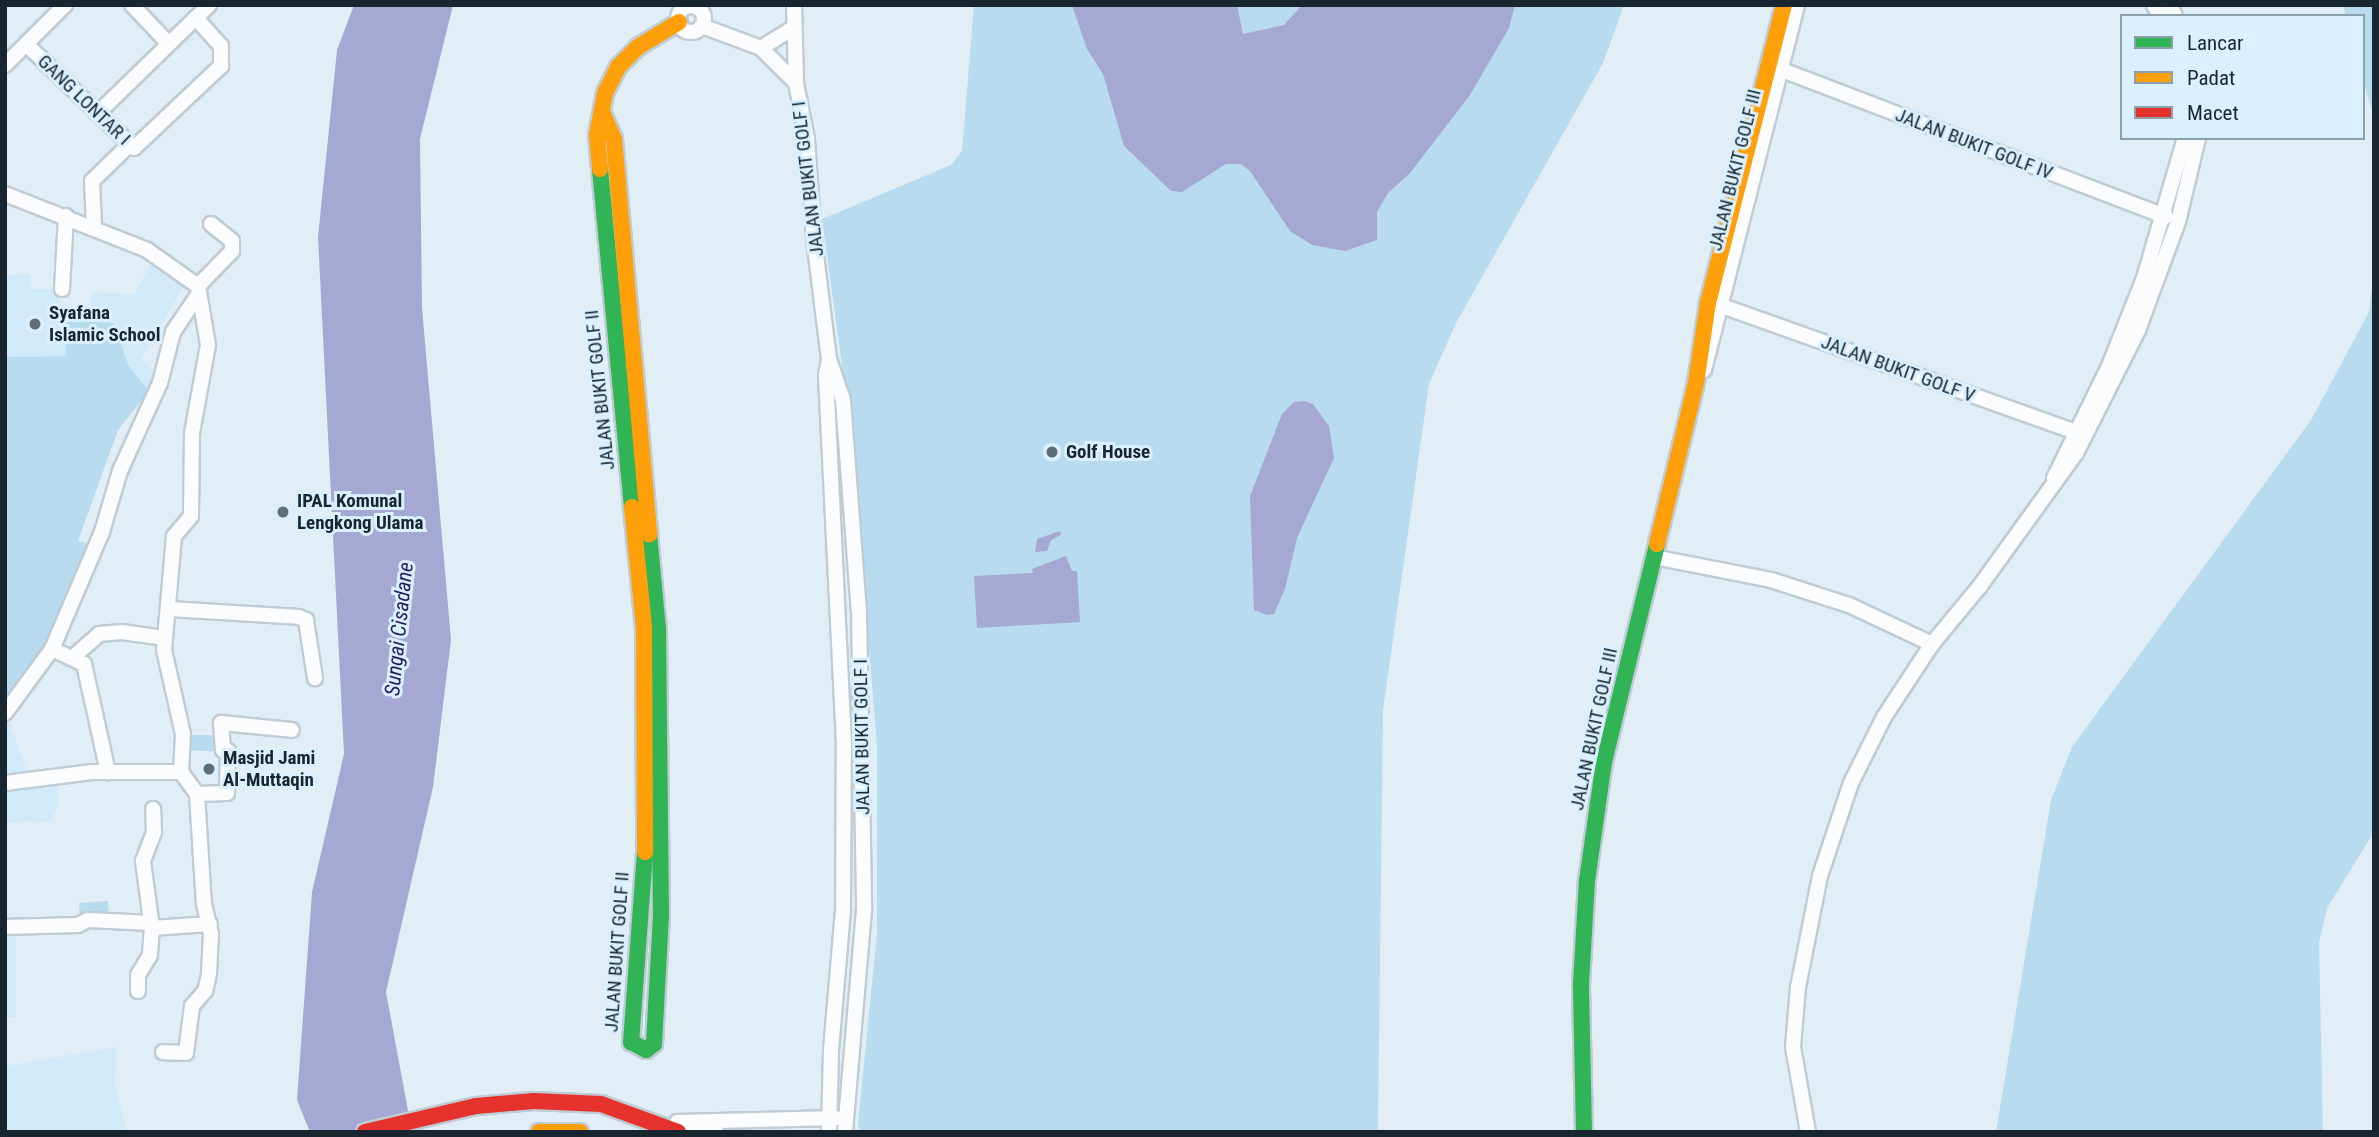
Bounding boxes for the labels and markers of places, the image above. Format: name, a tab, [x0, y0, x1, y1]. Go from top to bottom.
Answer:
place label: Syafana Islamic School	[49, 302, 161, 346]
marker: Syafana Islamic School	[27, 316, 43, 332]
place label: Golf House	[1066, 441, 1150, 463]
marker: Golf House	[1044, 444, 1060, 460]
place label: IPAL Komunal Lengkong Ulama	[297, 490, 424, 534]
marker: IPAL Komunal Lengkong Ulama	[275, 504, 291, 520]
place label: Masjid Jami Al-Muttaqin	[223, 747, 315, 791]
marker: Masjid Jami Al-Muttaqin	[201, 761, 217, 777]

